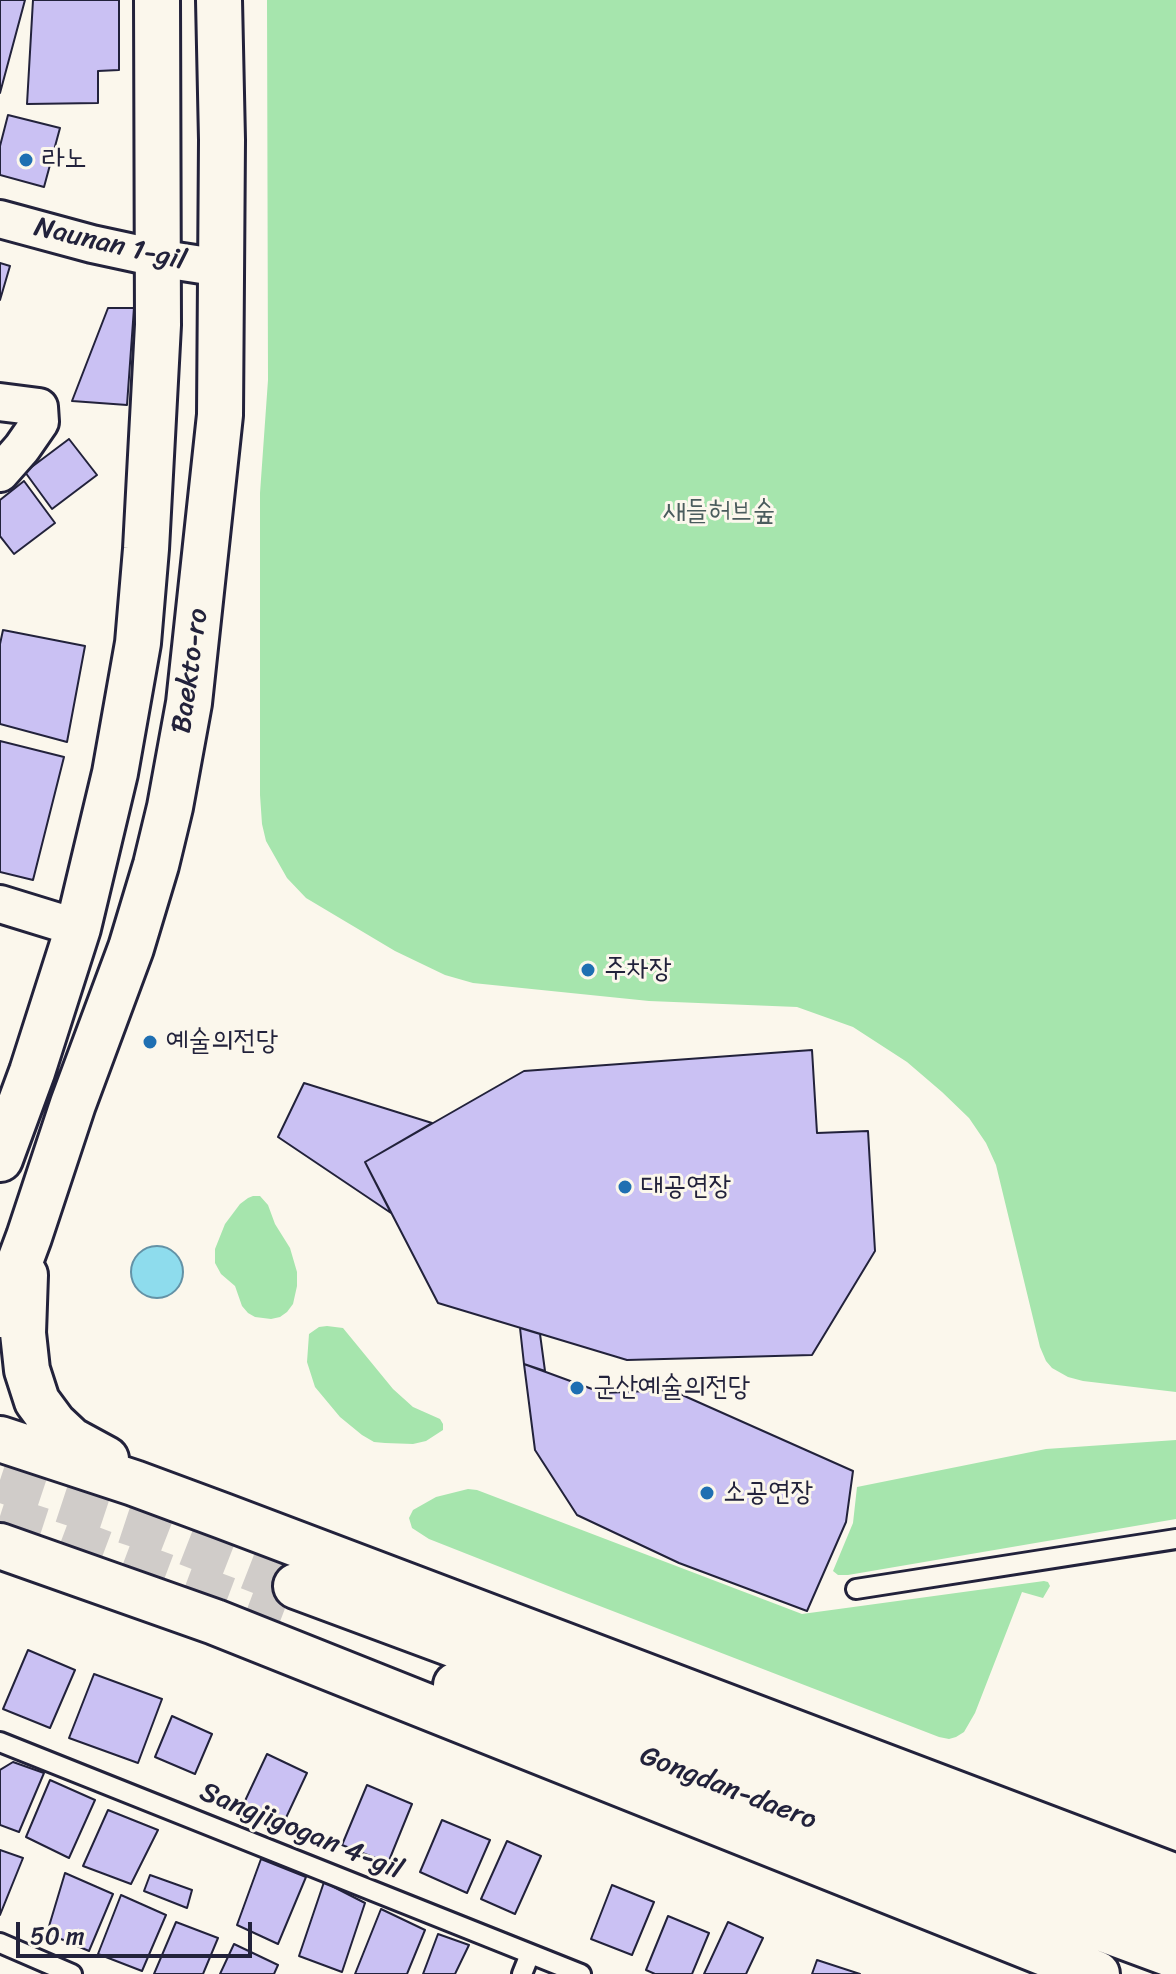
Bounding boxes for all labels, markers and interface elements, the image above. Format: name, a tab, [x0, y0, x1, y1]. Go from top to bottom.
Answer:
place label: 라노	[42, 143, 87, 177]
marker: 라노	[17, 151, 35, 169]
street label: Naunan 1-gil	[31, 211, 189, 279]
park label: 새들허브숲	[663, 495, 775, 529]
street label: Baekto-ro	[166, 606, 216, 736]
place label: 주차장	[604, 953, 672, 987]
marker: 주차장	[579, 961, 597, 979]
place label: 예술의전당	[166, 1025, 279, 1059]
marker: 예술의전당	[141, 1033, 159, 1051]
place label: 대공연장	[641, 1170, 731, 1204]
marker: 대공연장	[616, 1178, 634, 1196]
place label: 군산예술의전당	[593, 1371, 751, 1405]
marker: 군산예술의전당	[568, 1379, 586, 1397]
place label: 소공연장	[723, 1476, 813, 1510]
marker: 소공연장	[698, 1484, 716, 1502]
street label: Gongdan-daero	[635, 1740, 821, 1838]
street label: Sangjigogan 4-gil	[195, 1776, 407, 1888]
scale bar	[20, 1906, 256, 1956]
text: 50 m	[30, 1915, 85, 1957]

